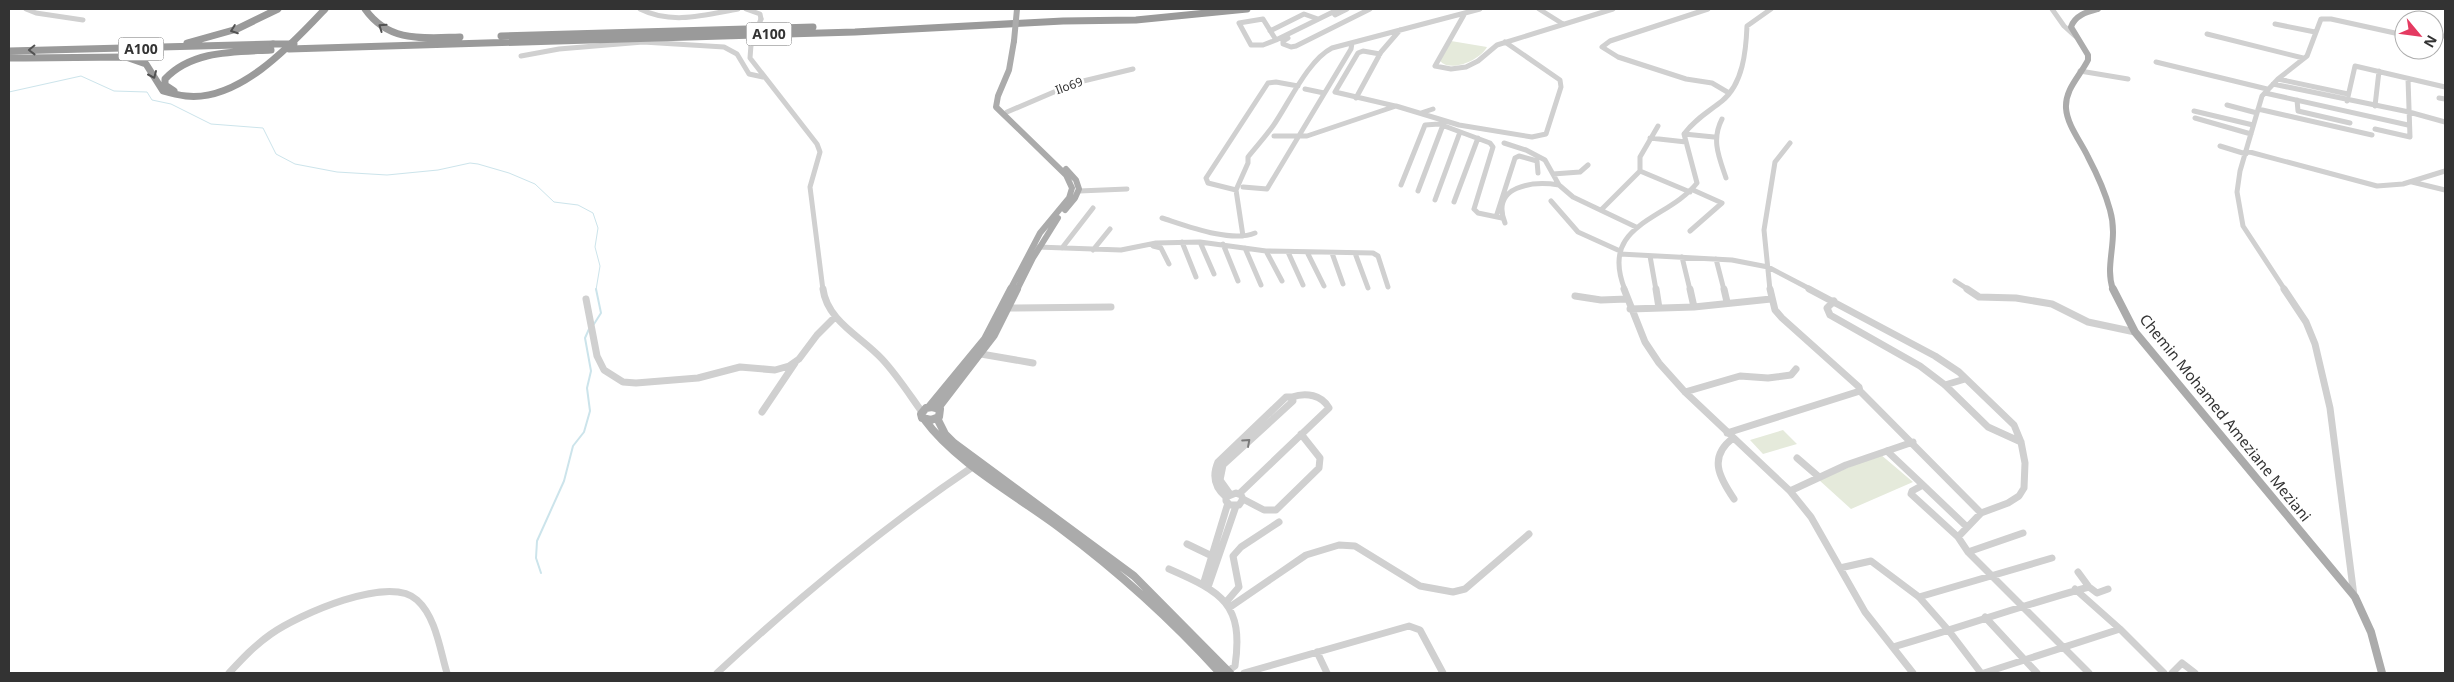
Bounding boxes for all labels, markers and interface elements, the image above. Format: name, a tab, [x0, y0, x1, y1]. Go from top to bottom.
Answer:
north arrow	[2394, 10, 2444, 60]
road number: A100	[746, 22, 792, 46]
one-way arrow	[230, 24, 238, 34]
one-way arrow	[378, 24, 388, 33]
text: N	[2420, 32, 2442, 51]
road number: A100	[118, 38, 164, 61]
one-way arrow	[27, 45, 35, 55]
one-way arrow	[146, 70, 157, 79]
street label: Ilo69	[1053, 73, 1085, 98]
street label: Chemin Mohamed Ameziane Meziani	[2136, 309, 2316, 525]
one-way arrow	[1242, 439, 1251, 448]

